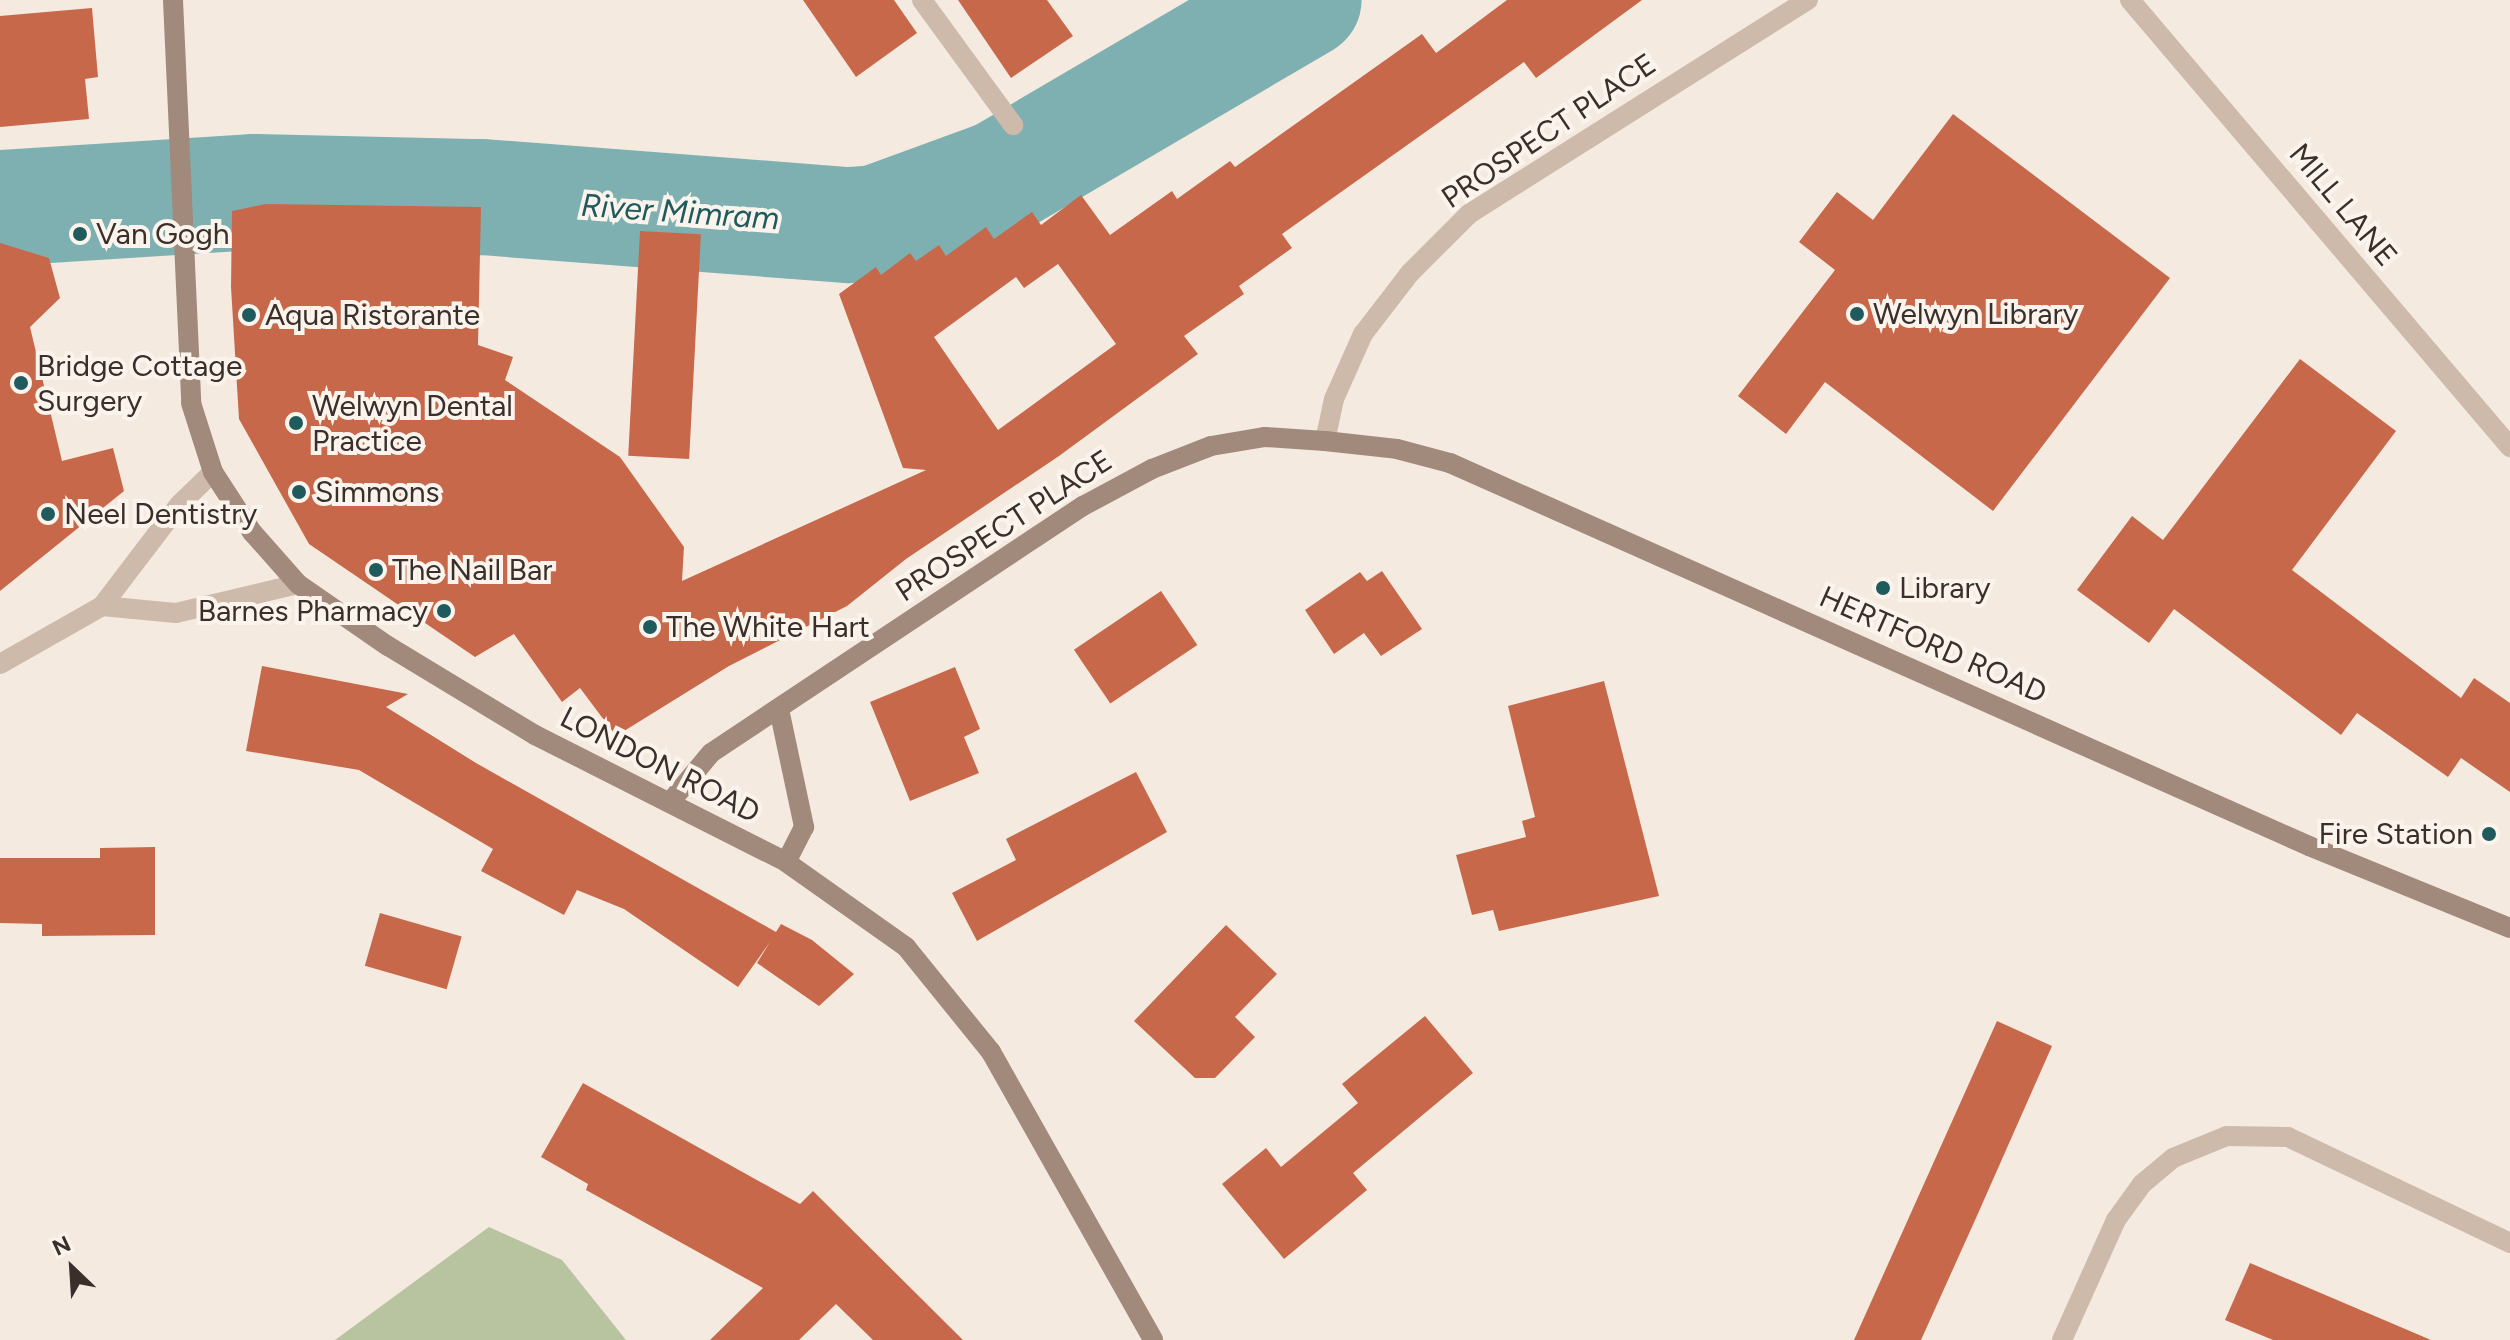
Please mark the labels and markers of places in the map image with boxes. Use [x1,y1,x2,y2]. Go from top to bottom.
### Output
place label: Van Gogh [96,216,230,252]
marker: Van Gogh [71,225,89,243]
place label: Welwyn Library [1873,296,2079,332]
place label: Aqua Ristorante [265,297,480,333]
marker: Welwyn Library [1848,305,1866,323]
marker: Aqua Ristorante [240,306,258,324]
place label: Bridge Cottage Surgery [37,348,242,418]
marker: Bridge Cottage Surgery [12,374,30,392]
place label: Welwyn Dental Practice [312,388,513,458]
marker: Welwyn Dental Practice [287,414,305,432]
place label: Simmons [315,474,440,510]
marker: Simmons [290,483,308,501]
place label: Neel Dentistry [64,496,257,532]
marker: Neel Dentistry [39,505,57,523]
place label: The Nail Bar [392,552,552,588]
marker: The Nail Bar [367,561,385,579]
place label: Library [1899,570,1990,606]
marker: Library [1874,579,1892,597]
place label: Barnes Pharmacy [198,593,428,629]
marker: Barnes Pharmacy [435,602,453,620]
place label: The White Hart [666,609,870,645]
marker: The White Hart [641,618,659,636]
place label: Fire Station [2318,816,2473,852]
marker: Fire Station [2480,825,2498,843]

